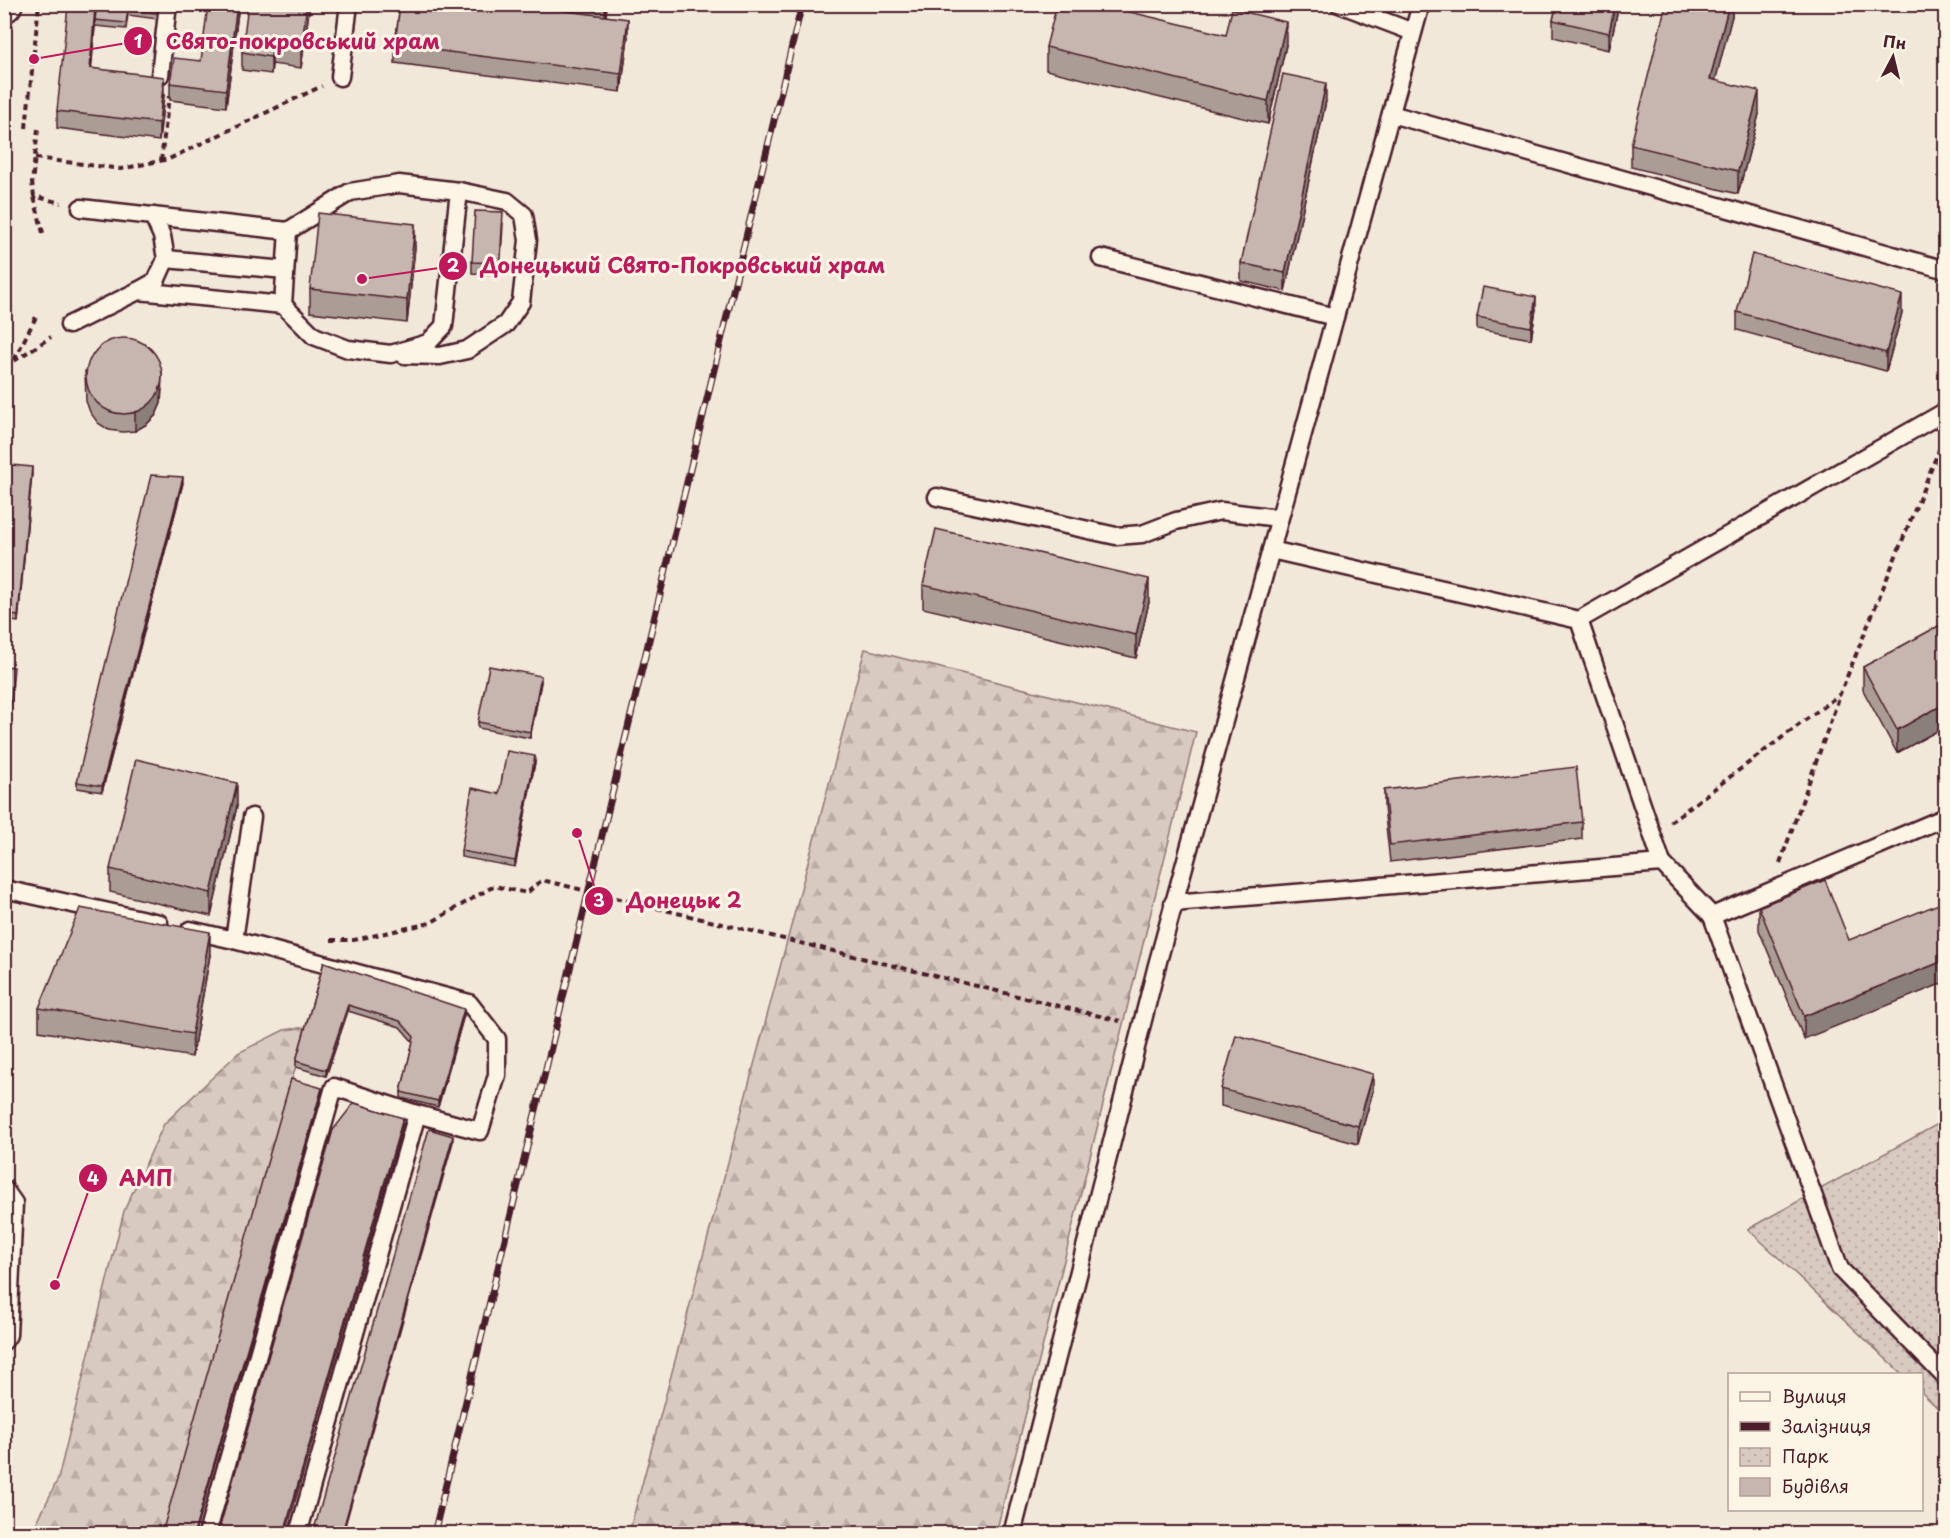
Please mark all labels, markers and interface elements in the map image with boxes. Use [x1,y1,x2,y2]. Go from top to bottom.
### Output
callout: Свято-покровський храм [123,22,452,61]
text: Свято-покровський храм [166,24,440,56]
text: 1 [134,27,143,54]
north arrow [1863,27,1923,87]
text: Пн [1882,28,1908,54]
callout: Донецький Свято-Покровський храм [438,247,898,286]
text: Донецький Свято-Покровський храм [479,248,886,280]
text: 2 [447,251,460,278]
callout: Донецьк 2 [584,882,753,921]
text: Донецьк 2 [626,883,742,915]
text: 3 [593,886,605,913]
callout: АМП [78,1159,185,1198]
text: АМП [119,1161,173,1193]
text: 4 [87,1164,99,1191]
legend [1728,1373,1923,1511]
text: Вулиця [1782,1382,1847,1409]
text: Залізниця [1781,1412,1871,1439]
text: Парк [1782,1442,1829,1469]
text: Будівля [1782,1472,1849,1499]

